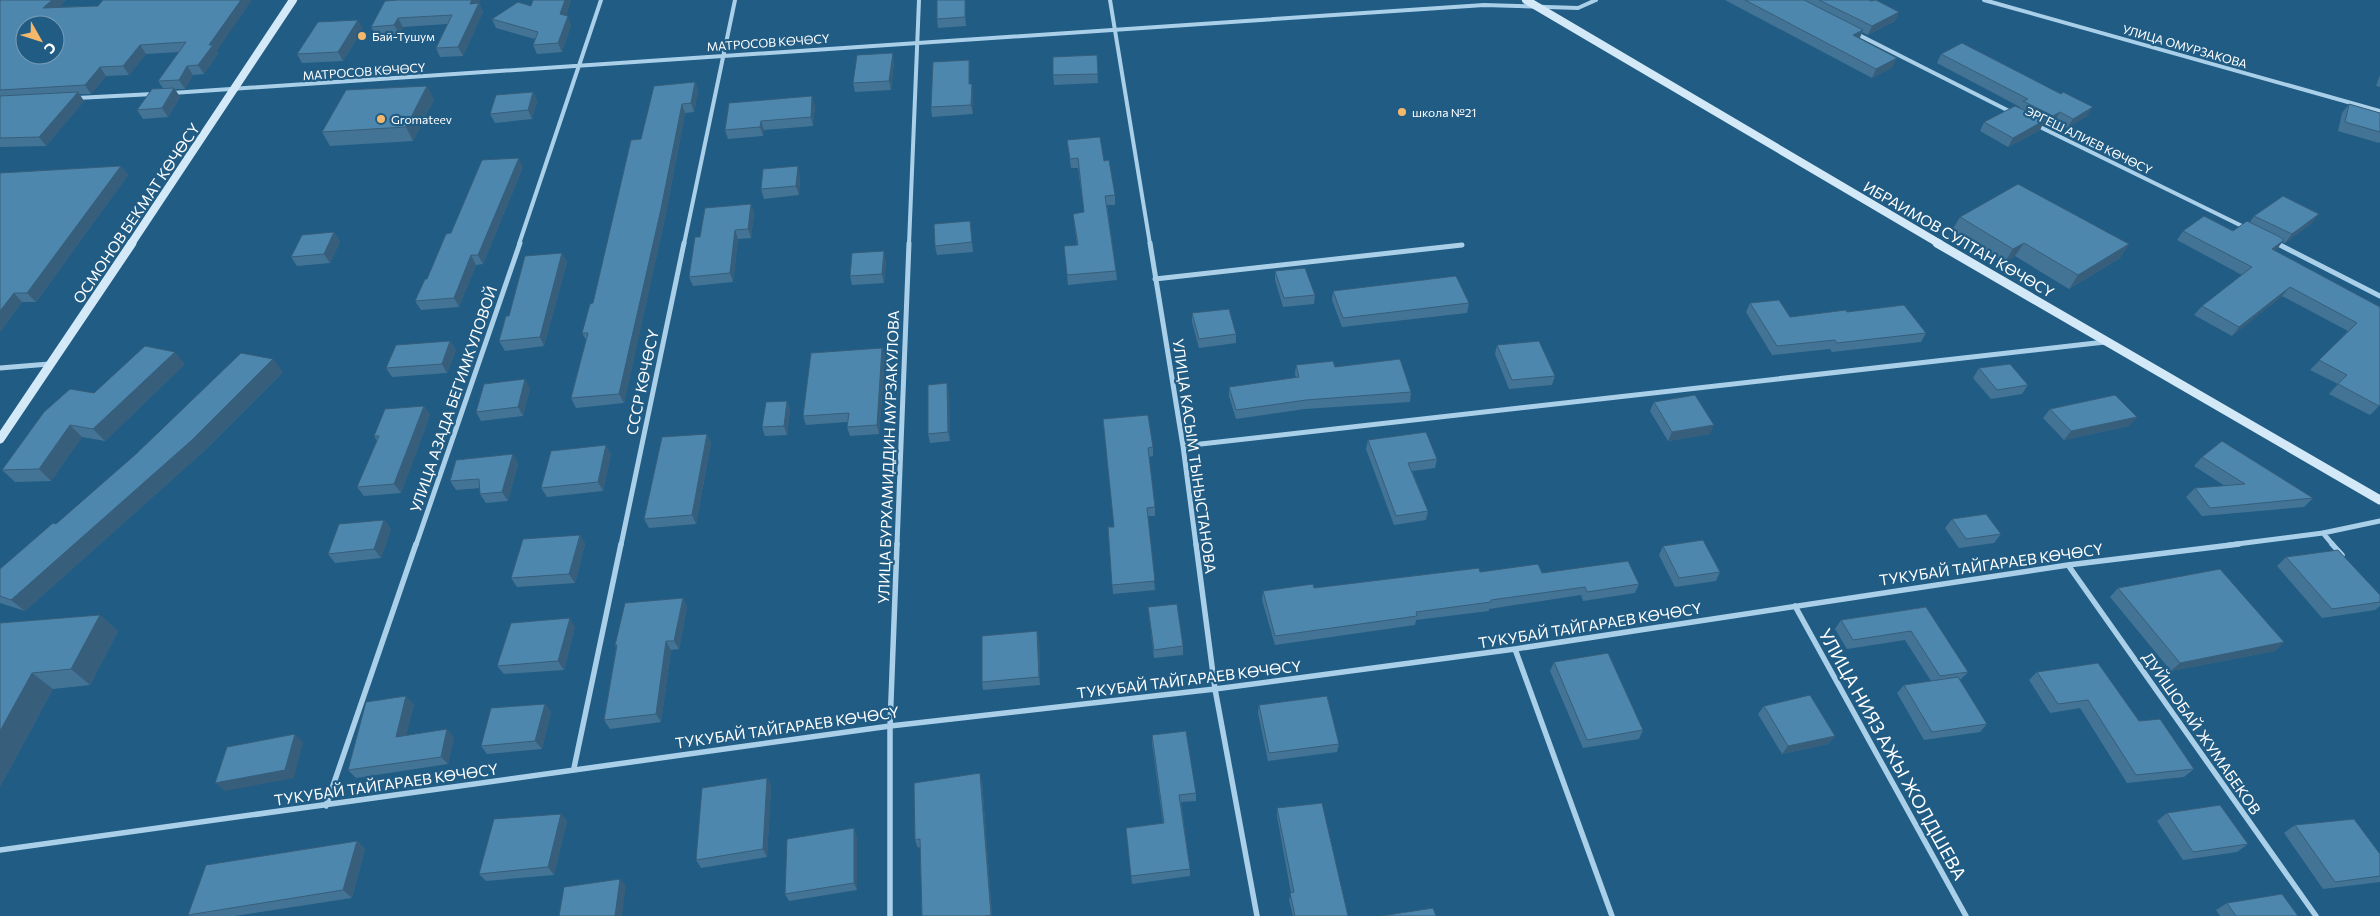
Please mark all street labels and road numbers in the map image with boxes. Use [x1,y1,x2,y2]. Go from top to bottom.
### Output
street label: УЛИЦА ОМУРЗАКОВА [2121,21,2249,71]
street label: МАТРОСОВ КӨЧӨСҮ [706,31,830,53]
street label: МАТРОСОВ КӨЧӨСҮ [302,60,426,82]
street label: ЭРГЕШ АЛИЕВ КӨЧӨСҮ [2023,103,2155,177]
street label: ОСМОНОВ БЕКМАТ КӨЧӨСҮ [69,119,203,306]
street label: ИБРАИМОВ СУЛТАН КӨЧӨСҮ [1860,177,2058,301]
street label: УЛИЦА АЗАДА БЕГИМКУЛОВОЙ [406,283,500,515]
street label: УЛИЦА БУРХАМИДДИН МУРЗАКУЛОВА [874,310,902,604]
street label: СССР КӨЧӨСҮ [622,327,662,436]
street label: УЛИЦА КАСЫМ ТЫНЫСТАНОВА [1170,337,1220,575]
street label: ТУКУБАЙ ТАЙГАРАЕВ КӨЧӨСҮ [1878,539,2104,589]
street label: ТУКУБАЙ ТАЙГАРАЕВ КӨЧӨСҮ [1477,598,1703,652]
street label: УЛИЦА НИЯЗ АЖЫ ЖОЛДШЕВА [1815,624,1971,884]
street label: ДУЙШОБАЙ ЖУМАБЕКОВ [2139,648,2265,818]
street label: ТУКУБАЙ ТАЙГАРАЕВ КӨЧӨСҮ [1076,656,1302,702]
street label: ТУКУБАЙ ТАЙГАРАЕВ КӨЧӨСҮ [674,702,900,752]
street label: ТУКУБАЙ ТАЙГАРАЕВ КӨЧӨСҮ [273,759,499,809]

